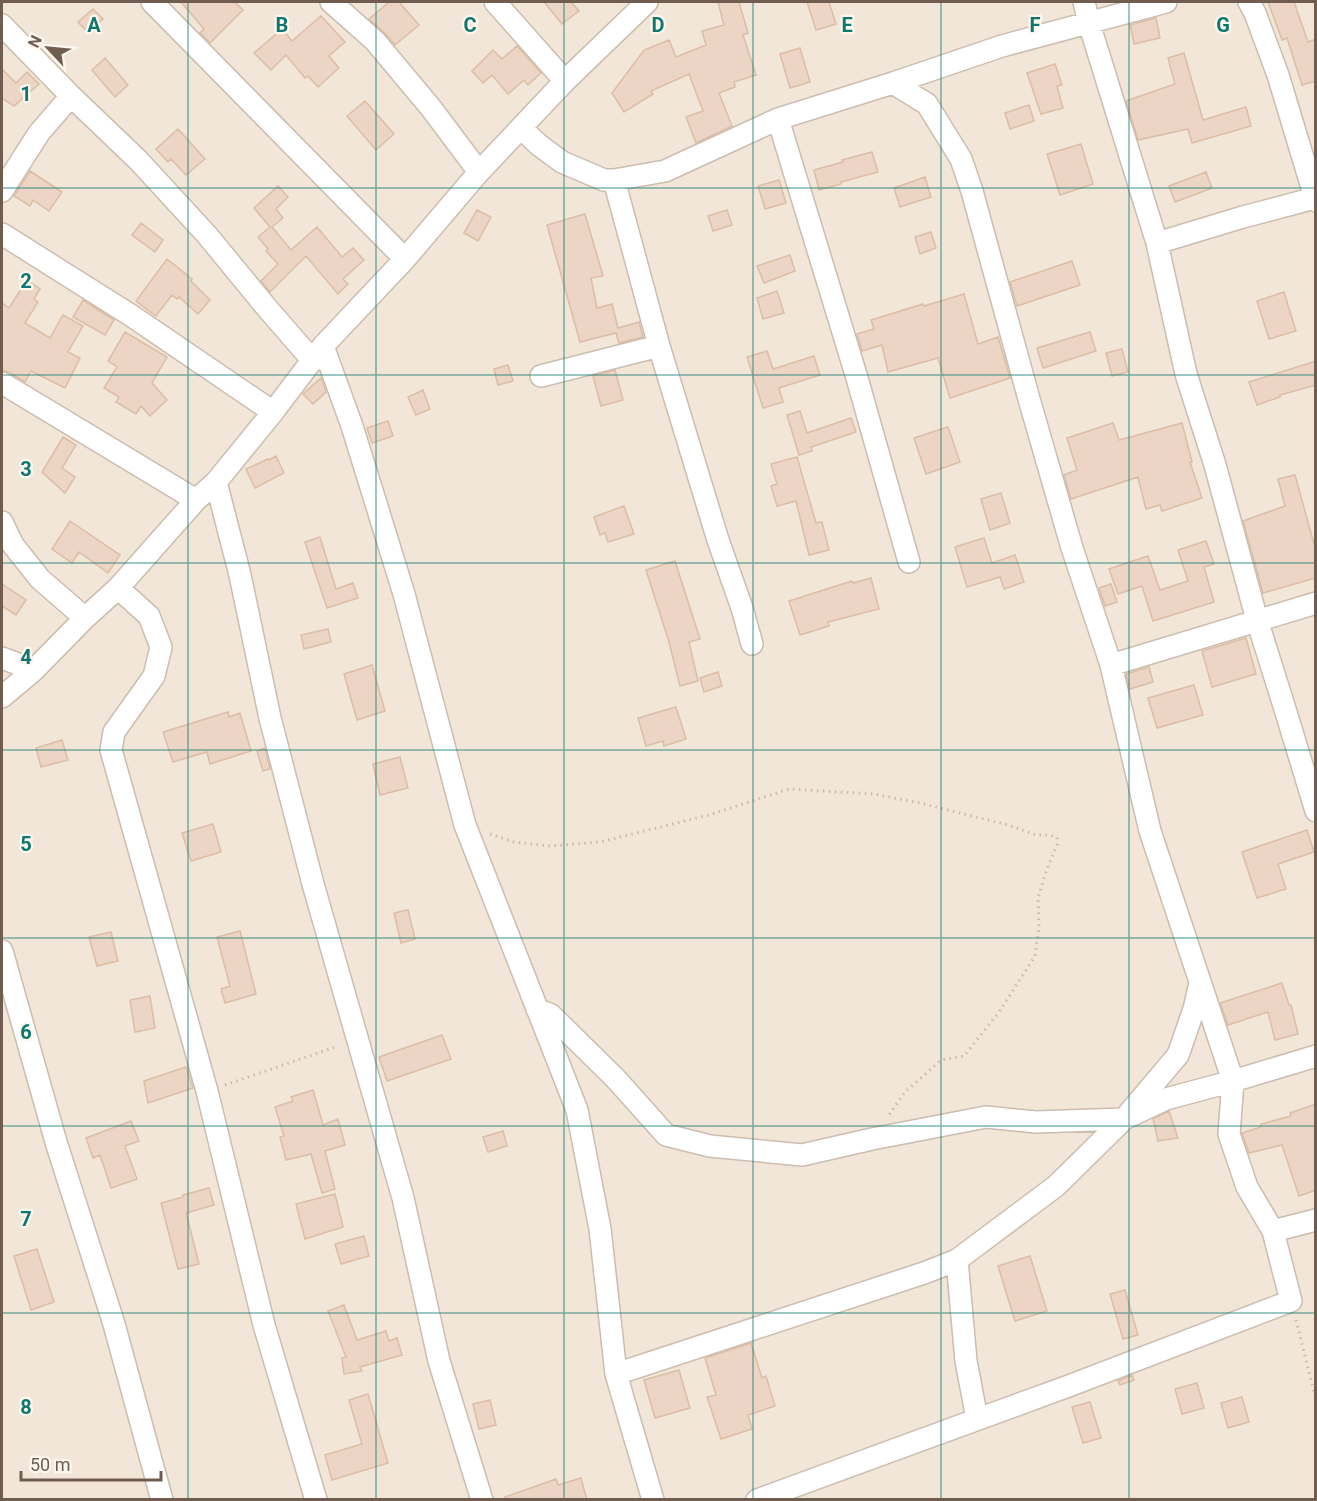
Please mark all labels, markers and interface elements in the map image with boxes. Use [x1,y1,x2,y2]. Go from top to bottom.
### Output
text: A [87,13,101,37]
text: B [276,13,288,37]
text: C [463,13,477,37]
text: D [652,13,665,37]
text: E [841,13,853,37]
text: F [1030,13,1041,37]
text: G [1216,13,1230,37]
north arrow [18,18,78,78]
text: N [24,32,46,51]
text: 1 [20,82,32,106]
text: 2 [20,269,32,293]
text: 3 [20,457,32,481]
text: 4 [20,645,32,669]
text: 5 [20,832,32,856]
text: 6 [20,1020,32,1044]
text: 7 [20,1207,32,1231]
text: 8 [20,1395,32,1419]
scale bar [21,1444,160,1482]
text: 50 m [30,1454,70,1475]

